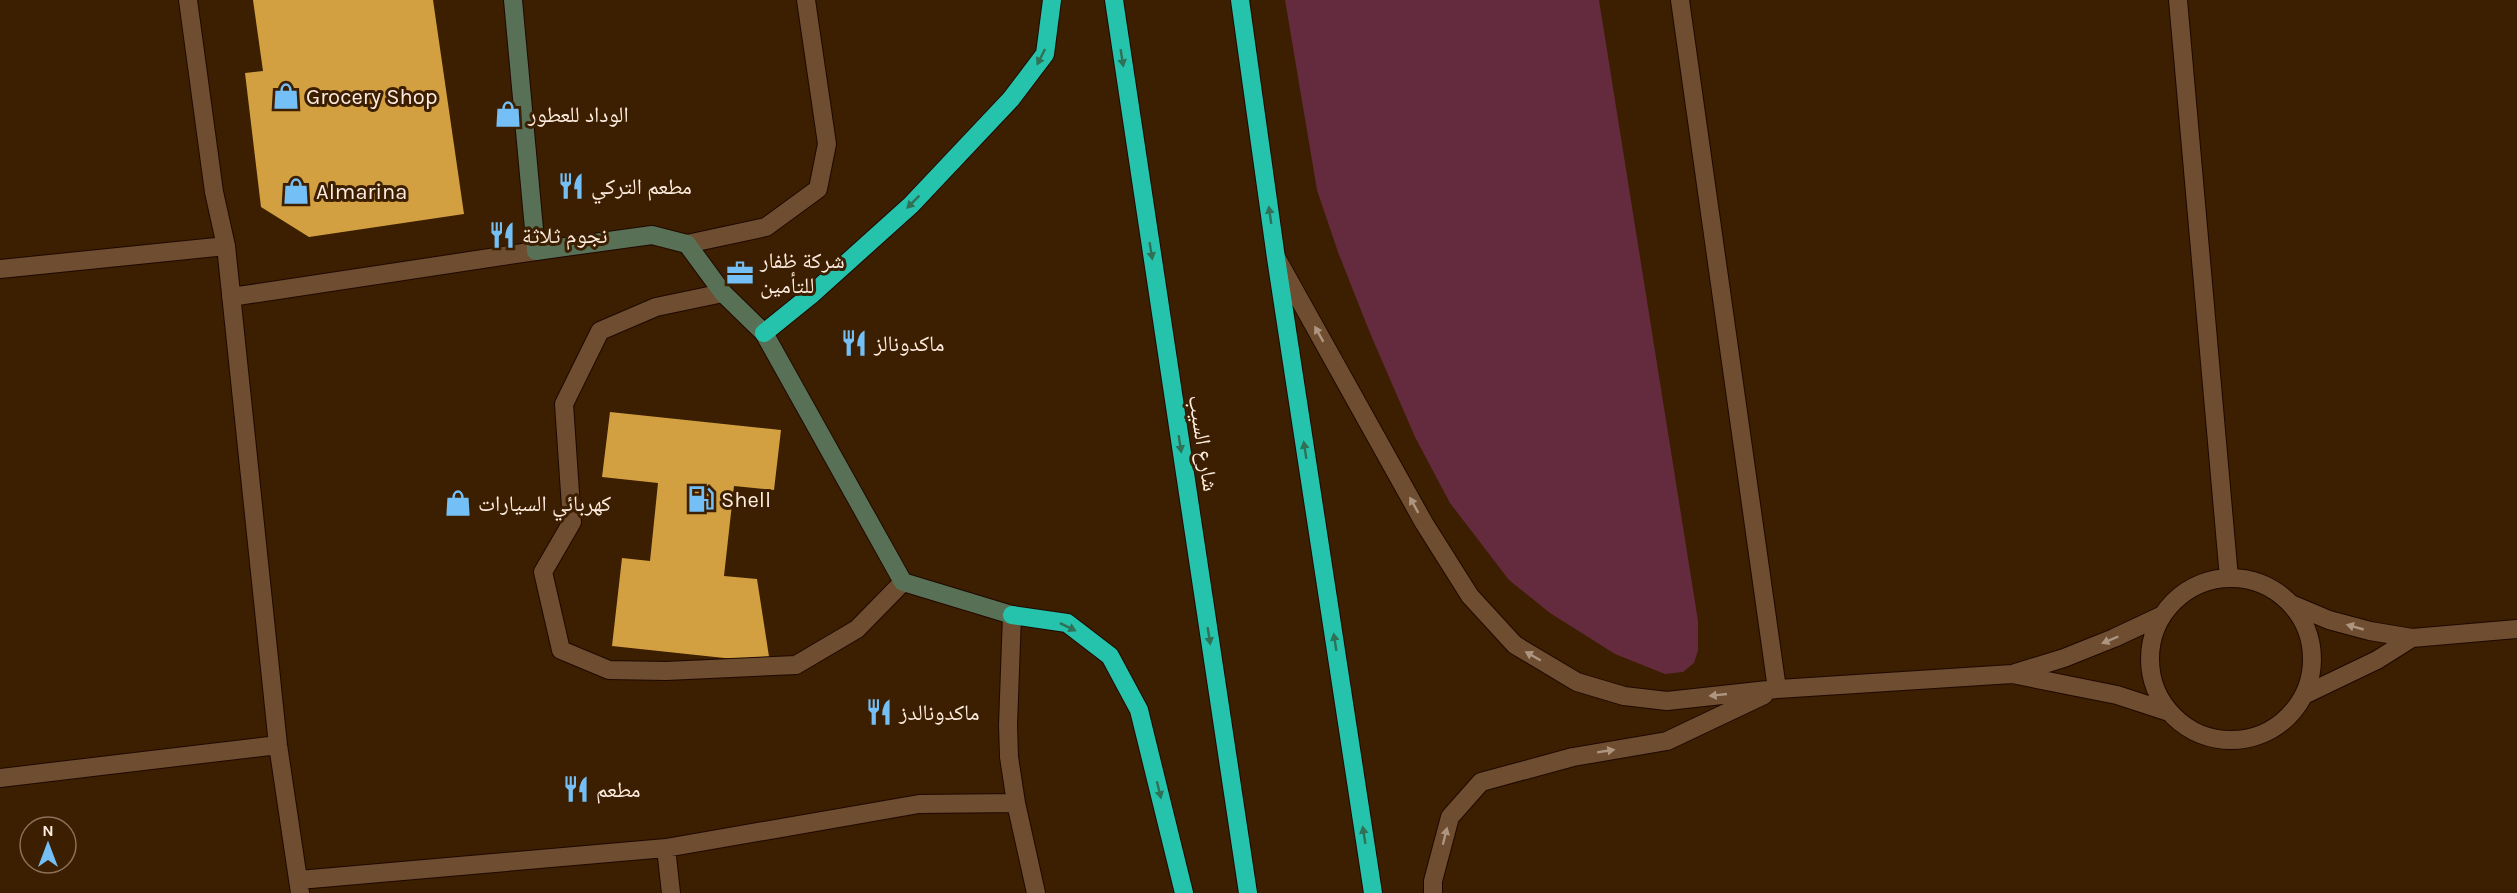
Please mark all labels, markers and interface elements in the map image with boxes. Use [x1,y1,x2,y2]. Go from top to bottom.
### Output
one-way arrow [1118,48,1127,67]
one-way arrow [1036,49,1046,66]
shop icon: Grocery Shop [271,81,301,111]
place label: Grocery Shop [306,84,438,110]
shop icon: الوداد للعطور [493,99,523,129]
place label: الوداد للعطور [527,102,629,128]
restaurant icon: مطعم التركي [556,171,586,201]
place label: مطعم التركي [591,174,692,204]
shop icon: Almarina [281,176,311,206]
place label: Almarina [316,179,407,205]
one-way arrow [906,195,920,209]
one-way arrow [1266,206,1275,225]
restaurant icon: نجوم ثلاثة [487,220,517,250]
place label: نجوم ثلاثة [522,223,607,250]
one-way arrow [1147,241,1156,260]
place label: شركة ظفار للتأمين [759,248,845,299]
office icon: شركة ظفار للتأمين [725,258,755,288]
one-way arrow [1314,325,1324,342]
restaurant icon: ماكدونالز [839,328,869,358]
place label: ماكدونالز [873,331,945,357]
street label: شارع السيب [1183,393,1223,493]
one-way arrow [1176,434,1185,453]
one-way arrow [1301,440,1310,459]
fuel station icon: Shell [686,484,716,514]
place label: Shell [721,487,771,513]
shop icon: كهربائي السيارات [443,488,473,518]
place label: كهربائي السيارات [478,491,611,521]
one-way arrow [1409,496,1419,513]
one-way arrow [1059,621,1077,631]
one-way arrow [2346,622,2364,631]
one-way arrow [1205,627,1214,646]
one-way arrow [1330,633,1339,652]
one-way arrow [2100,635,2118,645]
one-way arrow [1525,650,1541,661]
one-way arrow [1709,690,1728,700]
restaurant icon: ماكدونالدز [864,697,894,727]
place label: ماكدونالدز [898,700,980,726]
one-way arrow [1596,747,1615,756]
restaurant icon: مطعم [561,774,591,804]
place label: مطعم [596,777,641,804]
one-way arrow [1154,781,1164,799]
north arrow [18,815,78,875]
text: N [42,821,54,840]
one-way arrow [1359,826,1368,845]
one-way arrow [1440,827,1450,845]

